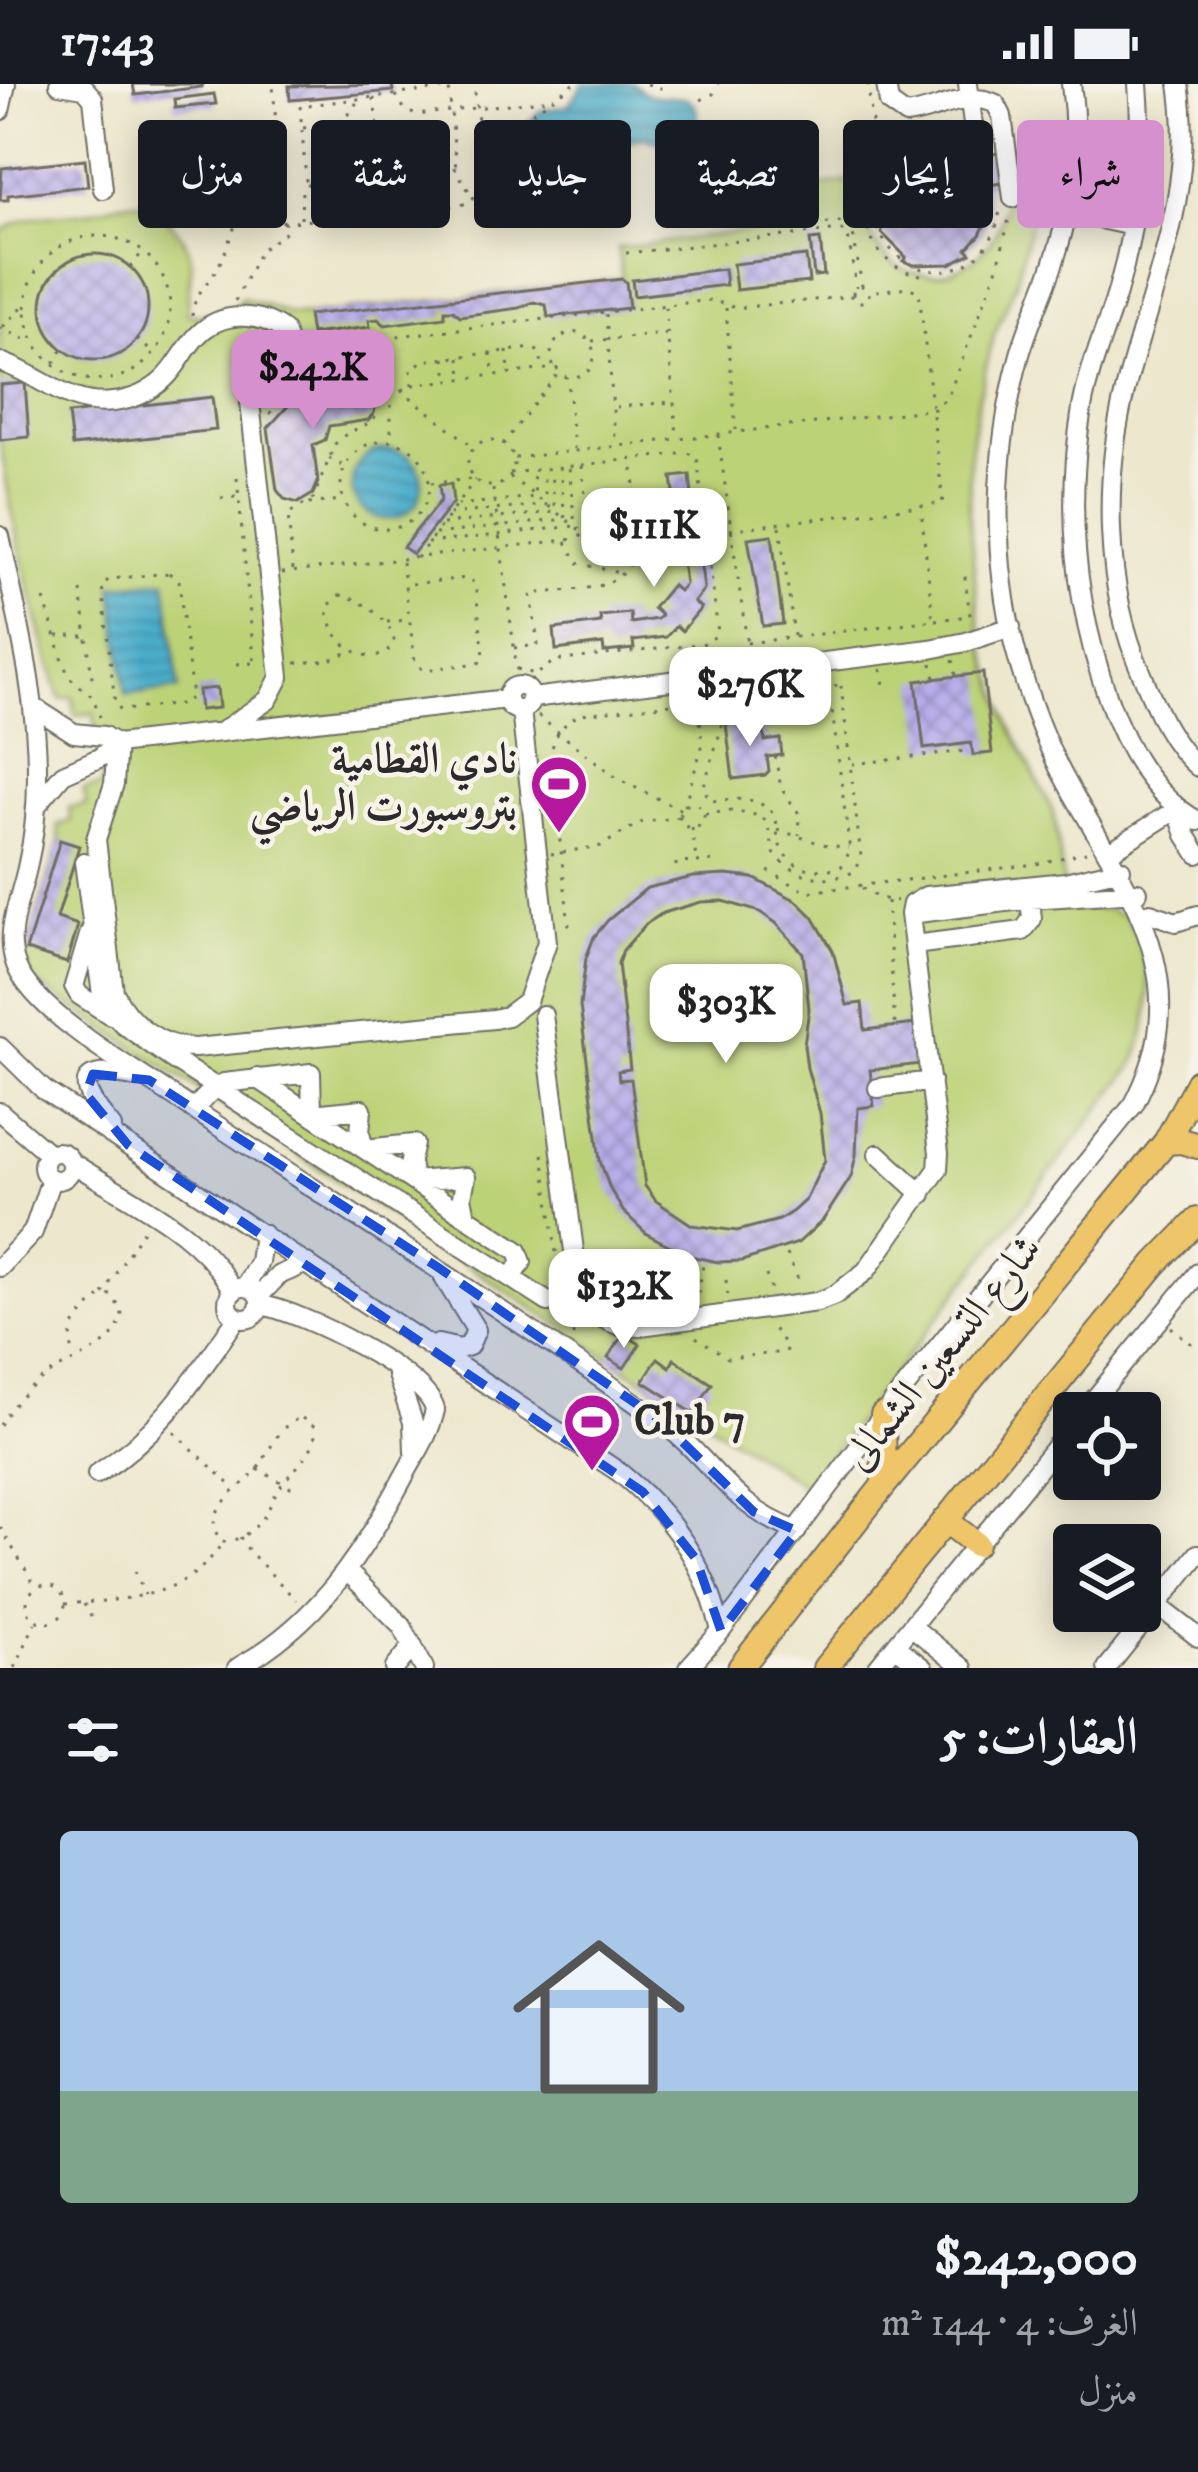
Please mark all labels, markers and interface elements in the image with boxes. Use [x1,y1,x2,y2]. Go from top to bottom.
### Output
text: 17:43 [60,14,155,70]
chip: منزل [138,120,287,228]
chip: شقة [311,120,450,228]
chip: جديد [474,120,631,228]
chip: تصفية [655,120,819,228]
chip: إيجار [843,120,993,228]
chip: شراء [1017,120,1164,228]
pin: $242K [229,330,397,432]
text: $242K [258,344,368,393]
pin: $111K [570,488,738,590]
text: $111K [608,502,700,551]
pin: $276K [666,647,834,749]
text: $276K [696,661,804,710]
place label: نادي القطامية بتروسبورت الرياضي [250,734,517,846]
sports icon: نادي القطامية بتروسبورت الرياضي [528,753,590,835]
pin: $303K [642,964,810,1066]
text: $303K [677,978,775,1027]
street label: شارع التسعين الشمالى [832,1225,1059,1486]
pin: $132K [540,1249,708,1351]
text: $132K [576,1263,672,1312]
sports icon: Club 7 [561,1391,623,1473]
map controls [1053,1392,1161,1632]
button: locate [1053,1392,1161,1500]
place label: Club 7 [634,1396,745,1448]
button: layers [1053,1524,1161,1632]
text: العقارات: 5 [940,1706,1138,1770]
icon: filters [60,1707,126,1773]
icon: home [491,1909,707,2125]
text: $242,000 [934,2227,1138,2291]
text: الغرف: 4 · 144 m² [881,2299,1138,2348]
text: منزل [1078,2368,1138,2417]

